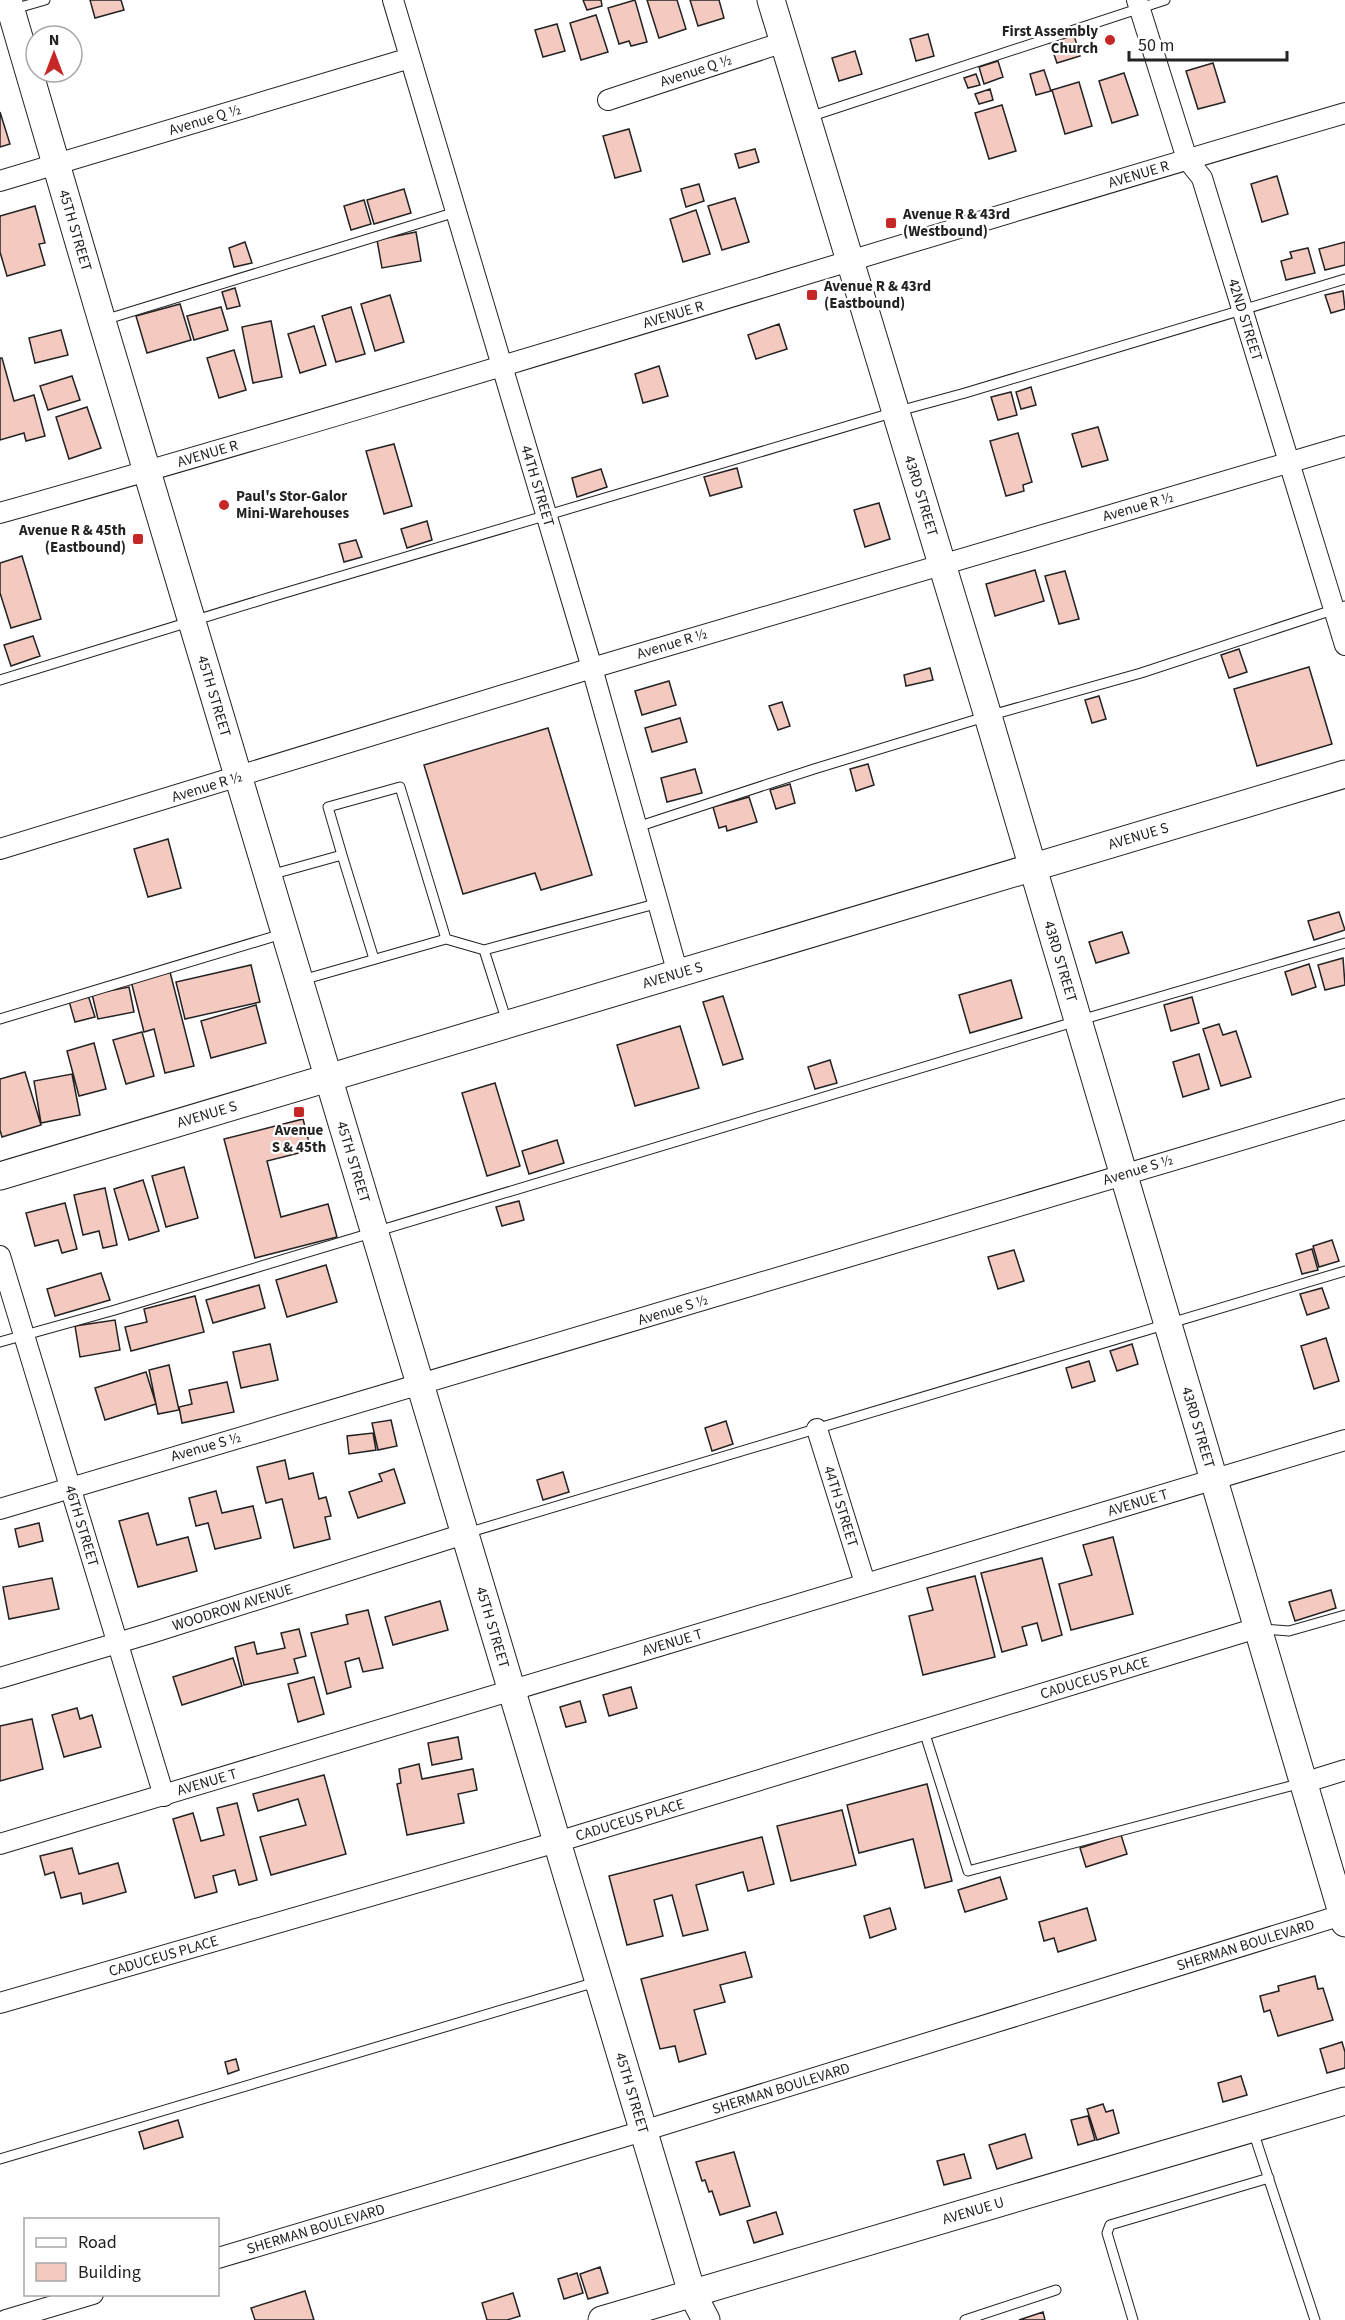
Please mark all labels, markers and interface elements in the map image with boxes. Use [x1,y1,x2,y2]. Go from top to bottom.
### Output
place label: First Assembly Church [1002,21,1098,59]
north arrow [24,24,84,84]
scale bar [1129,24,1286,62]
text: N [49,29,59,51]
marker: First Assembly Church [1103,33,1117,47]
text: 50 m [1138,33,1174,58]
street label: Avenue Q ½ [657,50,735,92]
street label: Avenue Q ½ [166,99,244,141]
street label: AVENUE R [1106,155,1172,193]
street label: 45TH STREET [54,187,97,274]
place label: Avenue R & 43rd (Westbound) [902,204,1010,242]
marker: Avenue R & 43rd (Westbound) [884,216,898,230]
place label: Avenue R & 43rd (Eastbound) [823,276,931,314]
street label: 42ND STREET [1223,276,1268,363]
marker: Avenue R & 43rd (Eastbound) [805,288,819,302]
street label: AVENUE R [640,295,707,333]
street label: AVENUE R [175,434,241,472]
street label: 44TH STREET [516,443,560,529]
street label: 43RD STREET [899,453,943,539]
place label: Paul's Stor-Galor Mini-Warehouses [236,486,349,524]
street label: Avenue R ½ [1100,487,1176,527]
marker: Paul's Stor-Galor Mini-Warehouses [217,498,231,512]
place label: Avenue R & 45th (Eastbound) [18,520,126,558]
marker: Avenue R & 45th (Eastbound) [131,532,145,546]
street label: Avenue R ½ [634,623,710,665]
street label: 45TH STREET [192,653,236,739]
street label: Avenue R ½ [169,766,245,808]
street label: AVENUE S [1106,817,1171,855]
street label: 43RD STREET [1039,918,1083,1005]
street label: AVENUE S [640,956,705,994]
street label: AVENUE S [174,1095,240,1133]
marker: Avenue S & 45th [292,1105,306,1119]
street label: 45TH STREET [331,1118,376,1205]
place label: Avenue S & 45th [272,1120,326,1158]
street label: Avenue S ½ [1100,1149,1176,1191]
street label: Avenue S ½ [635,1289,711,1331]
street label: 43RD STREET [1176,1384,1220,1471]
street label: Avenue S ½ [168,1427,244,1467]
street label: 44TH STREET [819,1463,864,1550]
street label: 46TH STREET [60,1483,104,1569]
street label: AVENUE T [1105,1483,1170,1521]
street label: WOODROW AVENUE [170,1578,295,1636]
street label: 45TH STREET [471,1584,515,1671]
street label: AVENUE T [640,1623,705,1661]
street label: CADUCEUS PLACE [1038,1651,1152,1704]
street label: AVENUE T [174,1763,240,1801]
street label: CADUCEUS PLACE [573,1793,687,1846]
street label: SHERMAN BOULEVARD [1174,1914,1317,1976]
street label: CADUCEUS PLACE [106,1930,221,1982]
street label: 45TH STREET [610,2050,654,2136]
street label: SHERMAN BOULEVARD [709,2057,853,2120]
street label: AVENUE U [940,2192,1007,2230]
street label: SHERMAN BOULEVARD [244,2198,387,2259]
legend [24,2218,219,2296]
text: Road [78,2230,117,2255]
text: Building [78,2260,141,2285]

